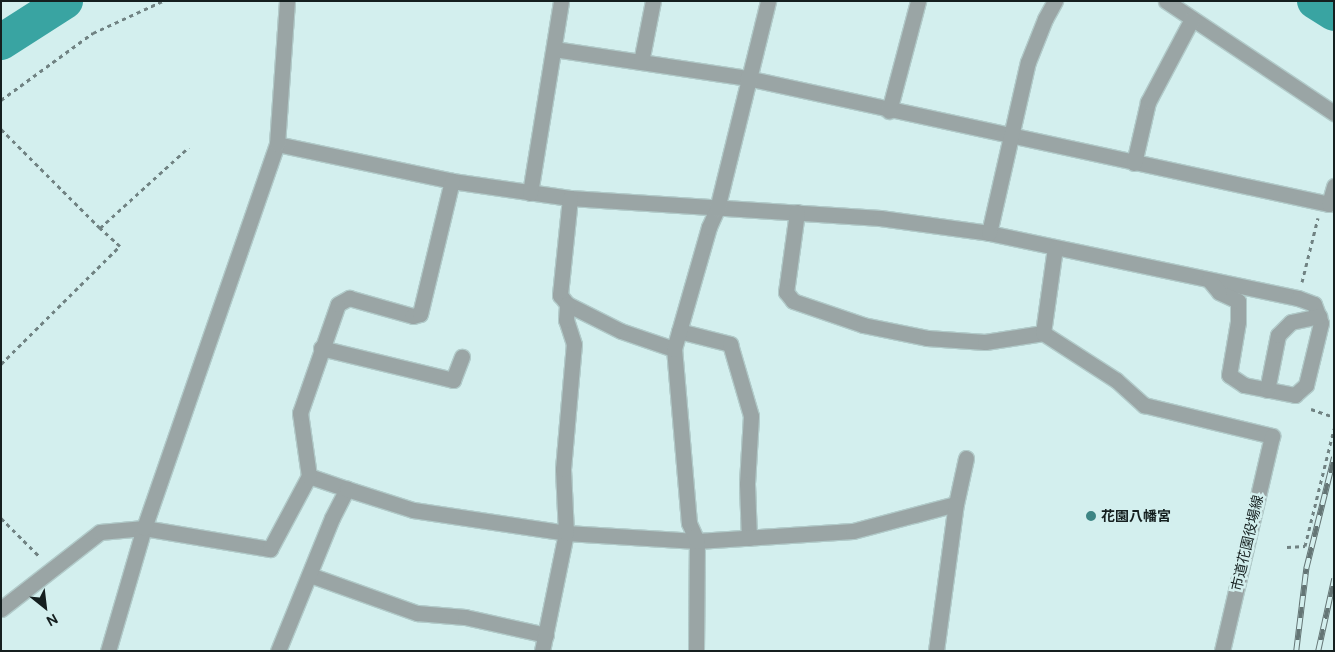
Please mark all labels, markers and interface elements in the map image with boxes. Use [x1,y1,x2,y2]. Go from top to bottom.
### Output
street label: 市道花園役場線 [1228,493,1266,593]
place label: 花園八幡宮 [1101,508,1171,524]
marker: 花園八幡宮 [1085,510,1097,522]
north arrow [20,582,70,632]
text: N [43,610,61,630]

